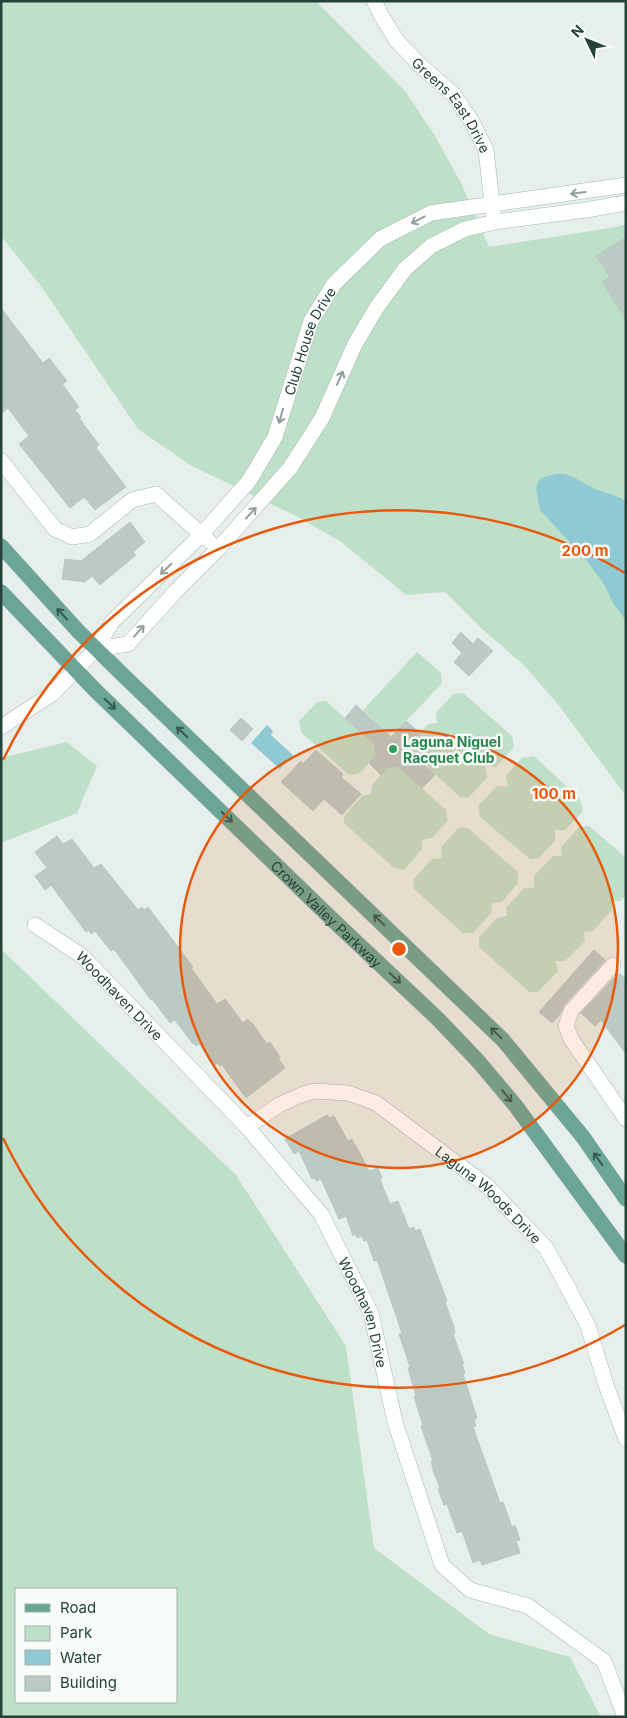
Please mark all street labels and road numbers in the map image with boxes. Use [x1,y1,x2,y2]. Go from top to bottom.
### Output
street label: Greens East Drive [409,54,494,155]
street label: Club House Drive [280,284,339,397]
street label: Crown Valley Parkway [268,857,386,971]
street label: Woodhaven Drive [73,947,167,1043]
street label: Laguna Woods Drive [433,1142,545,1247]
street label: Woodhaven Drive [336,1254,391,1369]

